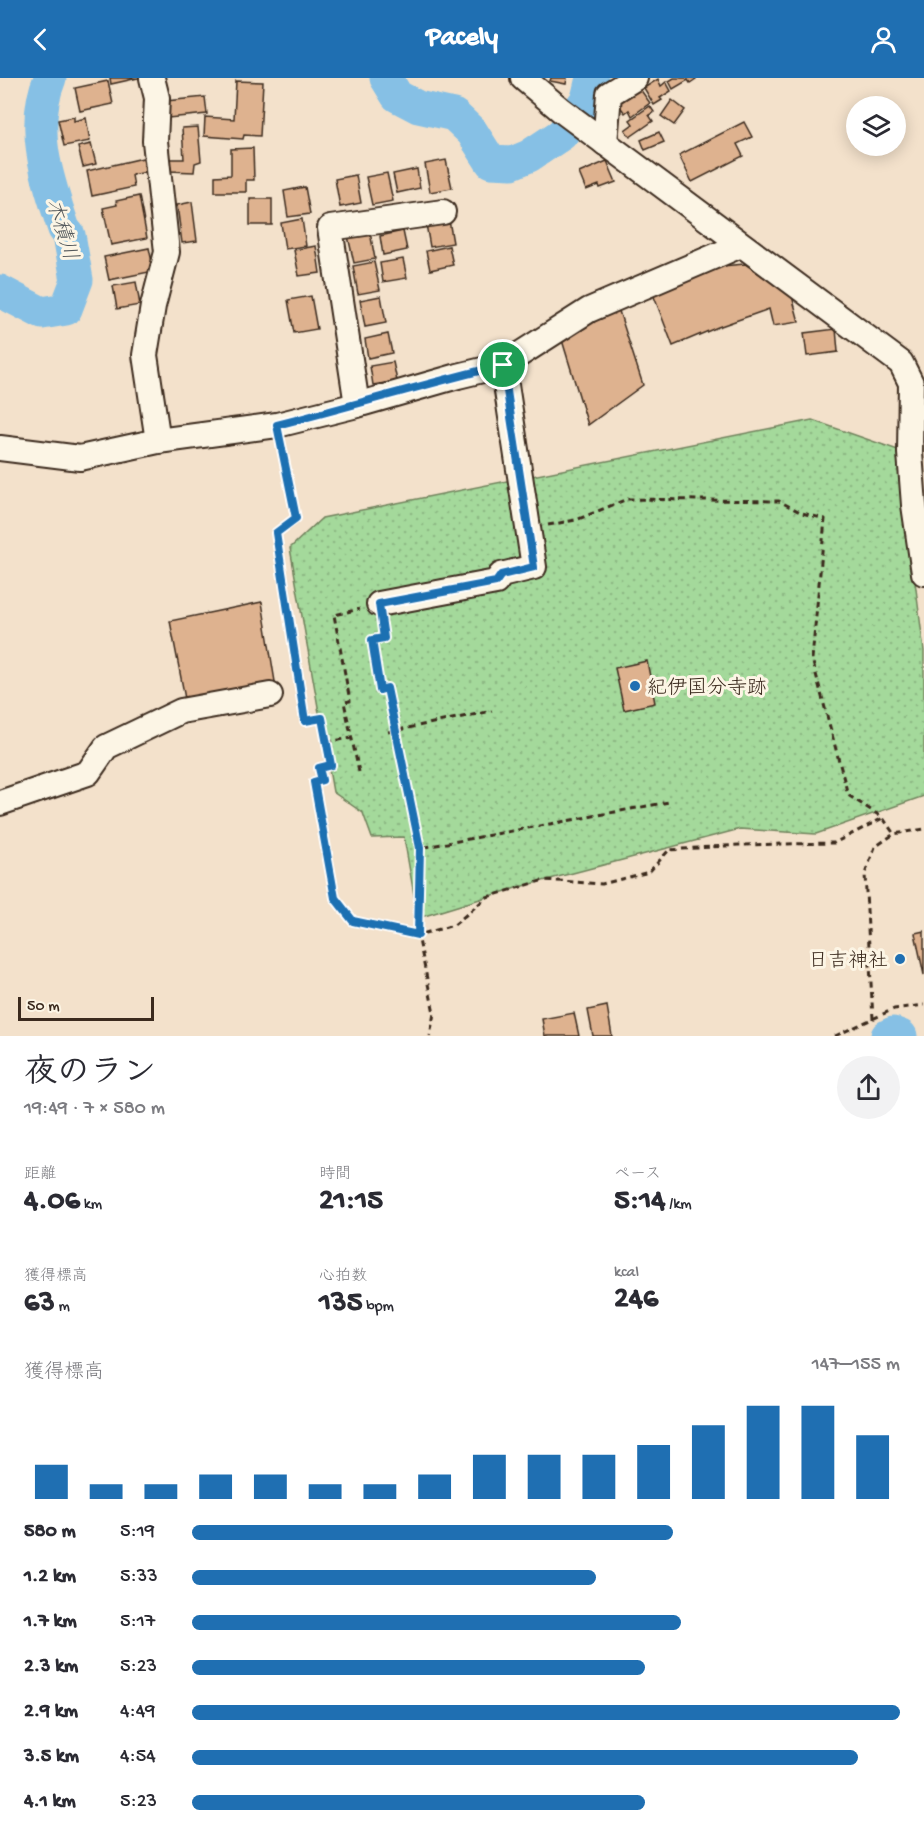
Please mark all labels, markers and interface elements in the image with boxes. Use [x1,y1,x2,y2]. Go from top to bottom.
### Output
icon: back [24,23,57,56]
text: Pacely [426,23,498,55]
icon: person [867,23,900,56]
map controls [846,96,906,156]
button: layers [846,96,906,156]
water label: 木積川 [38,196,83,264]
pin [477,339,528,390]
icon: arrive [486,348,519,381]
place label: 紀伊国分寺跡 [647,676,767,701]
marker: 紀伊国分寺跡 [628,679,642,693]
place label: 日吉神社 [808,949,888,974]
marker: 日吉神社 [893,952,907,966]
scale bar [18,994,154,1022]
text: 50 m [27,998,60,1017]
text: 夜のラン [24,1056,156,1094]
button: share [837,1056,900,1119]
text: 19:49 · 7 × 580 m [24,1098,165,1121]
text: 距離 [24,1166,56,1185]
text: 時間 [319,1166,351,1185]
text: ペース [614,1166,661,1185]
text: 4.06 [24,1185,80,1220]
text: 21:15 [319,1185,383,1220]
text: 5:14 [614,1185,666,1220]
text: km [80,1196,102,1215]
text: /km [666,1196,692,1215]
text: kcal [614,1264,639,1283]
text: 獲得標高 [24,1268,88,1287]
text: 心拍数 [319,1268,367,1287]
text: 246 [614,1283,658,1318]
text: 63 [24,1287,55,1322]
text: 135 [319,1287,362,1322]
text: m [55,1298,70,1317]
text: bpm [362,1298,394,1317]
text: 147–155 m [812,1354,900,1377]
text: 獲得標高 [24,1362,104,1385]
text: 580 m [24,1521,76,1544]
text: 5:19 [120,1521,155,1544]
text: 1.2 km [24,1566,76,1589]
text: 5:33 [120,1566,158,1589]
text: 1.7 km [24,1611,77,1634]
text: 5:17 [120,1611,155,1634]
text: 2.3 km [24,1656,78,1679]
text: 5:23 [120,1656,157,1679]
text: 2.9 km [24,1701,78,1724]
text: 4:49 [120,1701,155,1724]
text: 3.5 km [24,1746,79,1769]
text: 4:54 [120,1746,156,1769]
text: 4.1 km [24,1791,76,1814]
text: 5:23 [120,1791,157,1814]

